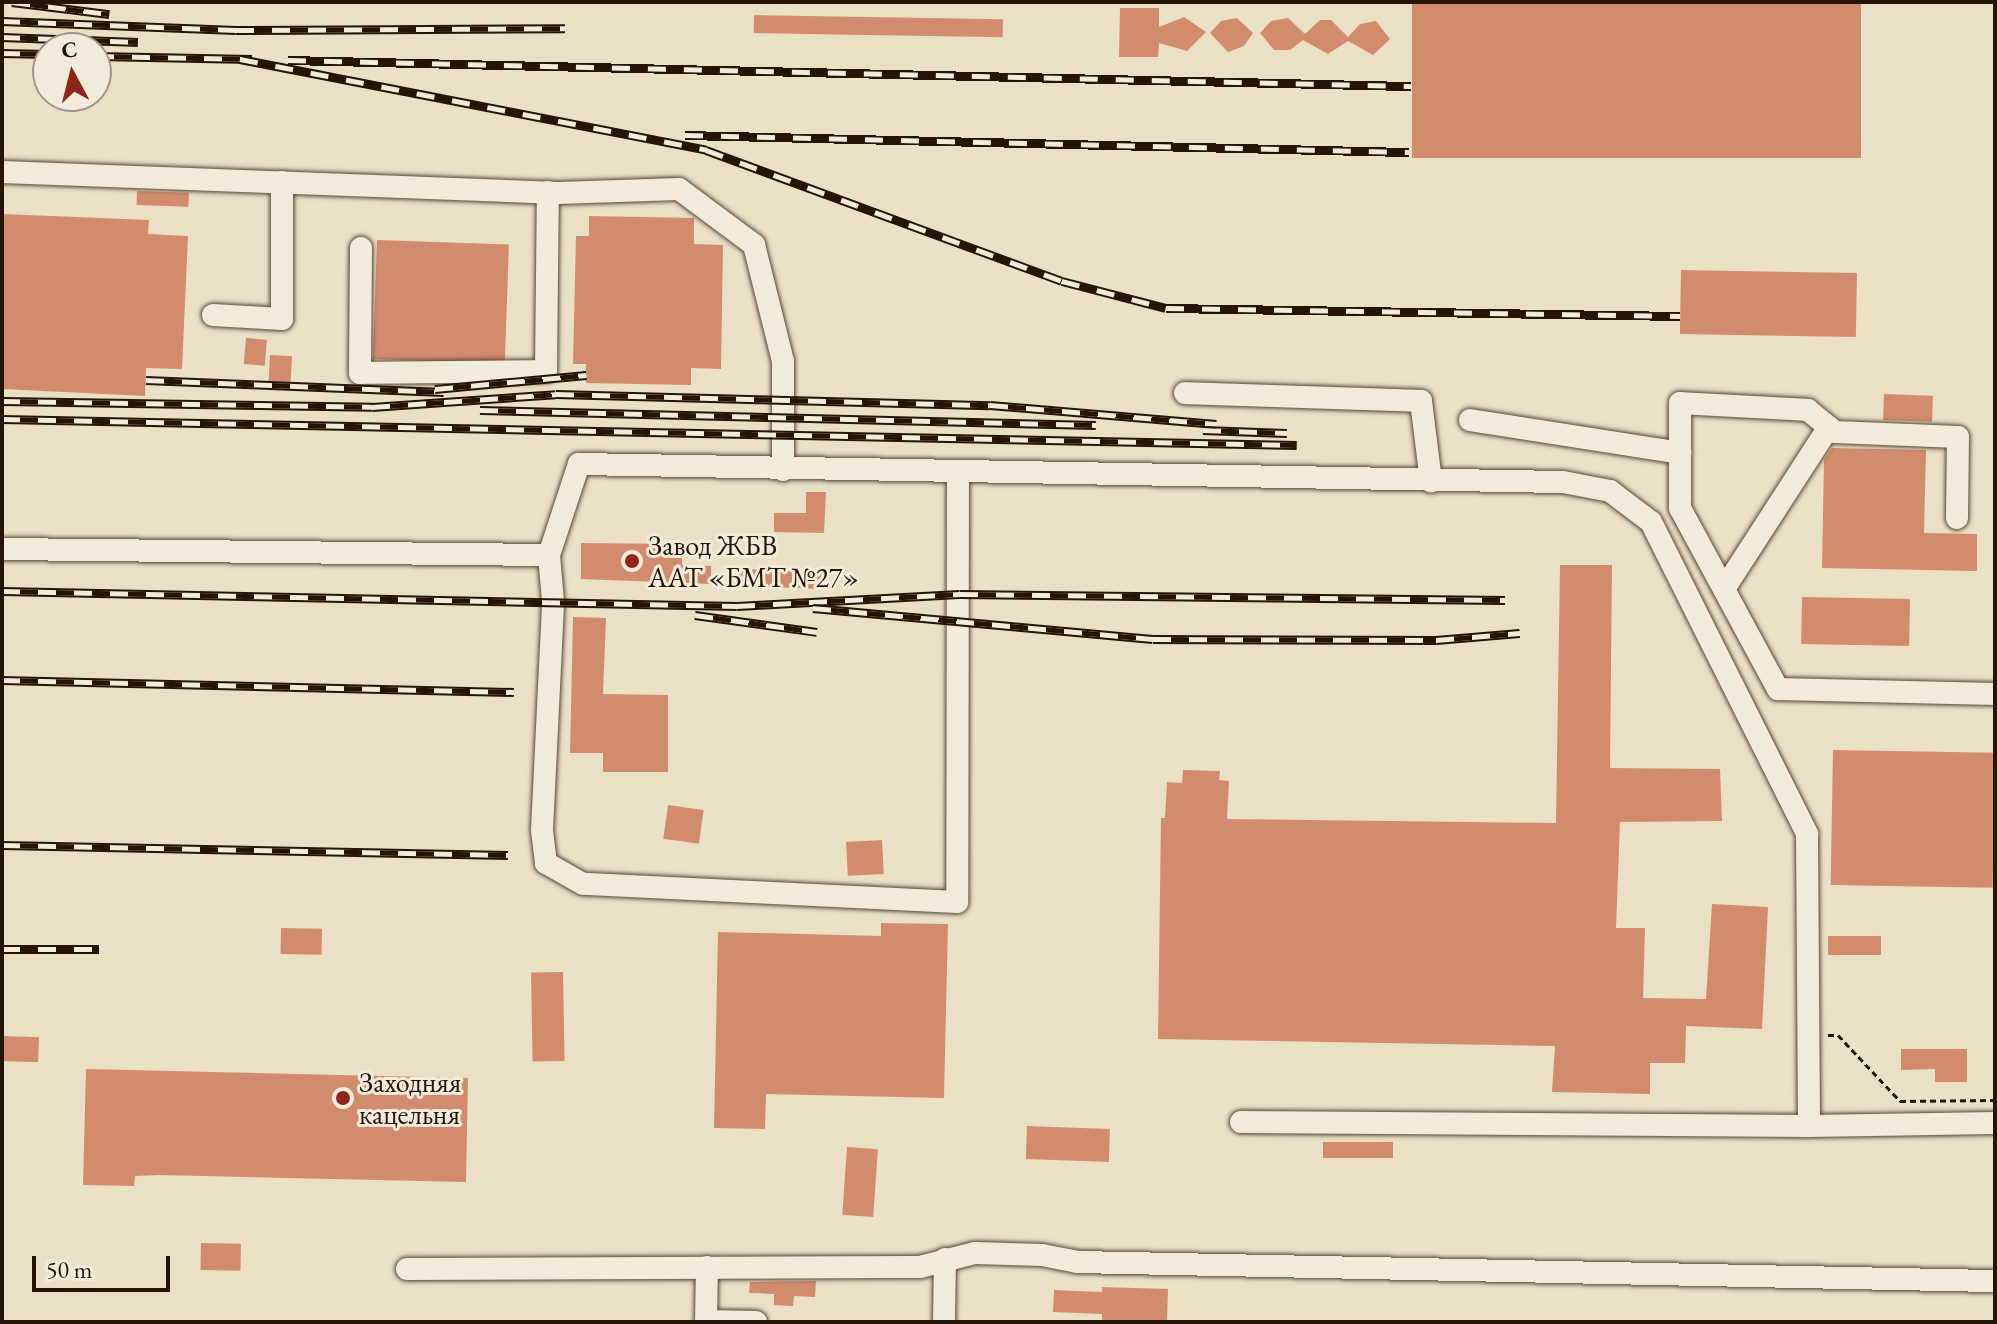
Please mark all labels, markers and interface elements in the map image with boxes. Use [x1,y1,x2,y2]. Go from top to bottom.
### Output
north arrow [32,32,112,112]
text: С [60,34,79,65]
place label: Завод ЖБВ ААТ «БМТ №27» [648,528,859,594]
marker: Завод ЖБВ ААТ «БМТ №27» [623,552,641,570]
place label: Заходняя кацельня [359,1065,461,1131]
marker: Заходняя кацельня [334,1089,352,1107]
scale bar [36,1240,174,1290]
text: 50 m [46,1254,93,1285]

